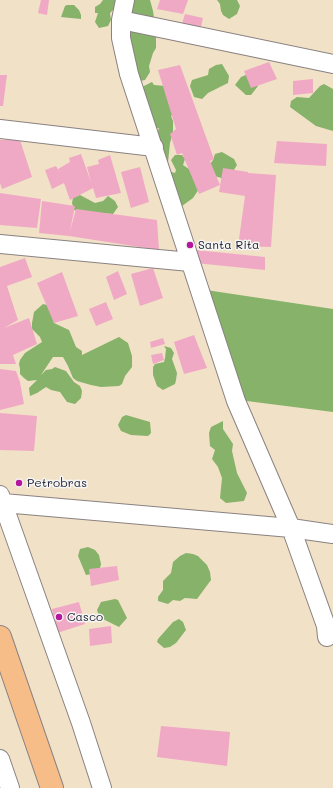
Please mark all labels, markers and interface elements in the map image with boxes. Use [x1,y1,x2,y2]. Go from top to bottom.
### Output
place label: Santa Rita [198,238,260,252]
marker: Santa Rita [185,240,195,250]
place label: Petrobras [27,476,87,490]
marker: Petrobras [14,478,24,488]
place label: Casco [67,610,103,624]
marker: Casco [54,612,64,622]

